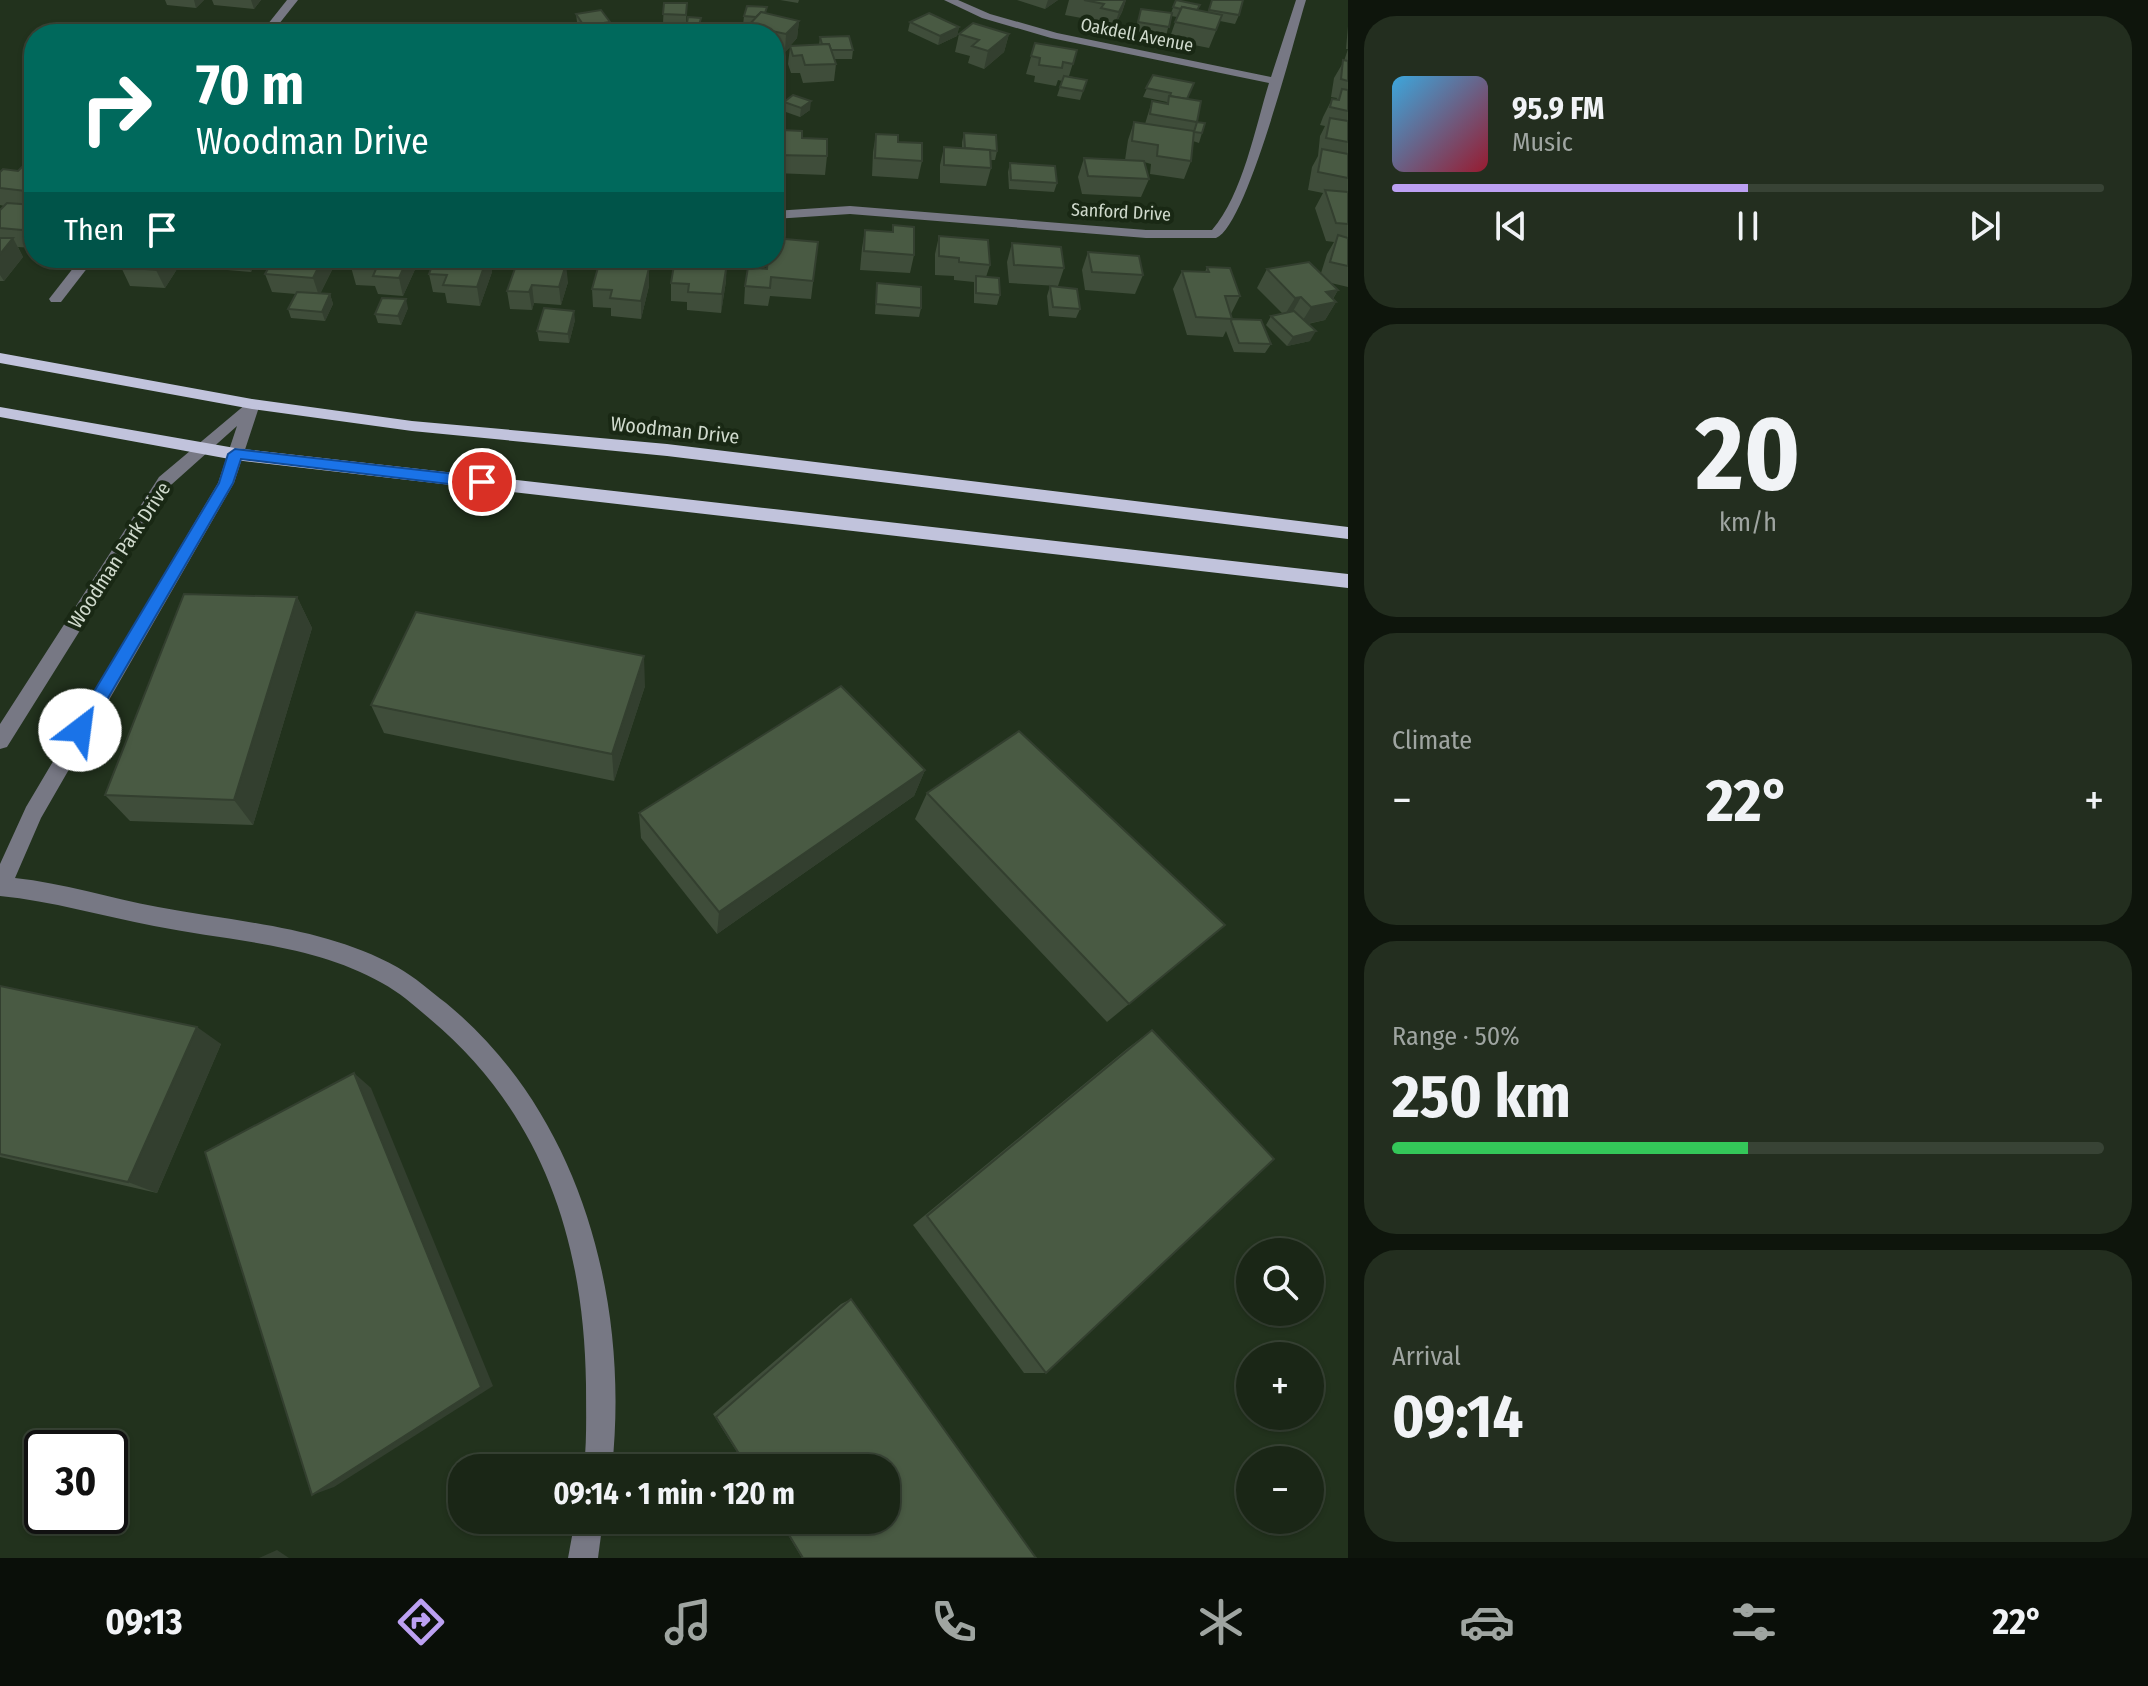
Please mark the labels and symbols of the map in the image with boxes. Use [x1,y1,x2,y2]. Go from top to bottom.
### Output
street label: Oakdell Avenue [1079,13,1195,57]
street label: Sanford Drive [1071,198,1172,226]
street label: Woodman Drive [609,411,741,449]
pin [448,448,516,516]
street label: Woodman Park Drive [63,477,175,633]
position arrow [38,688,122,772]
speed limit sign: 30 [24,1430,128,1534]

